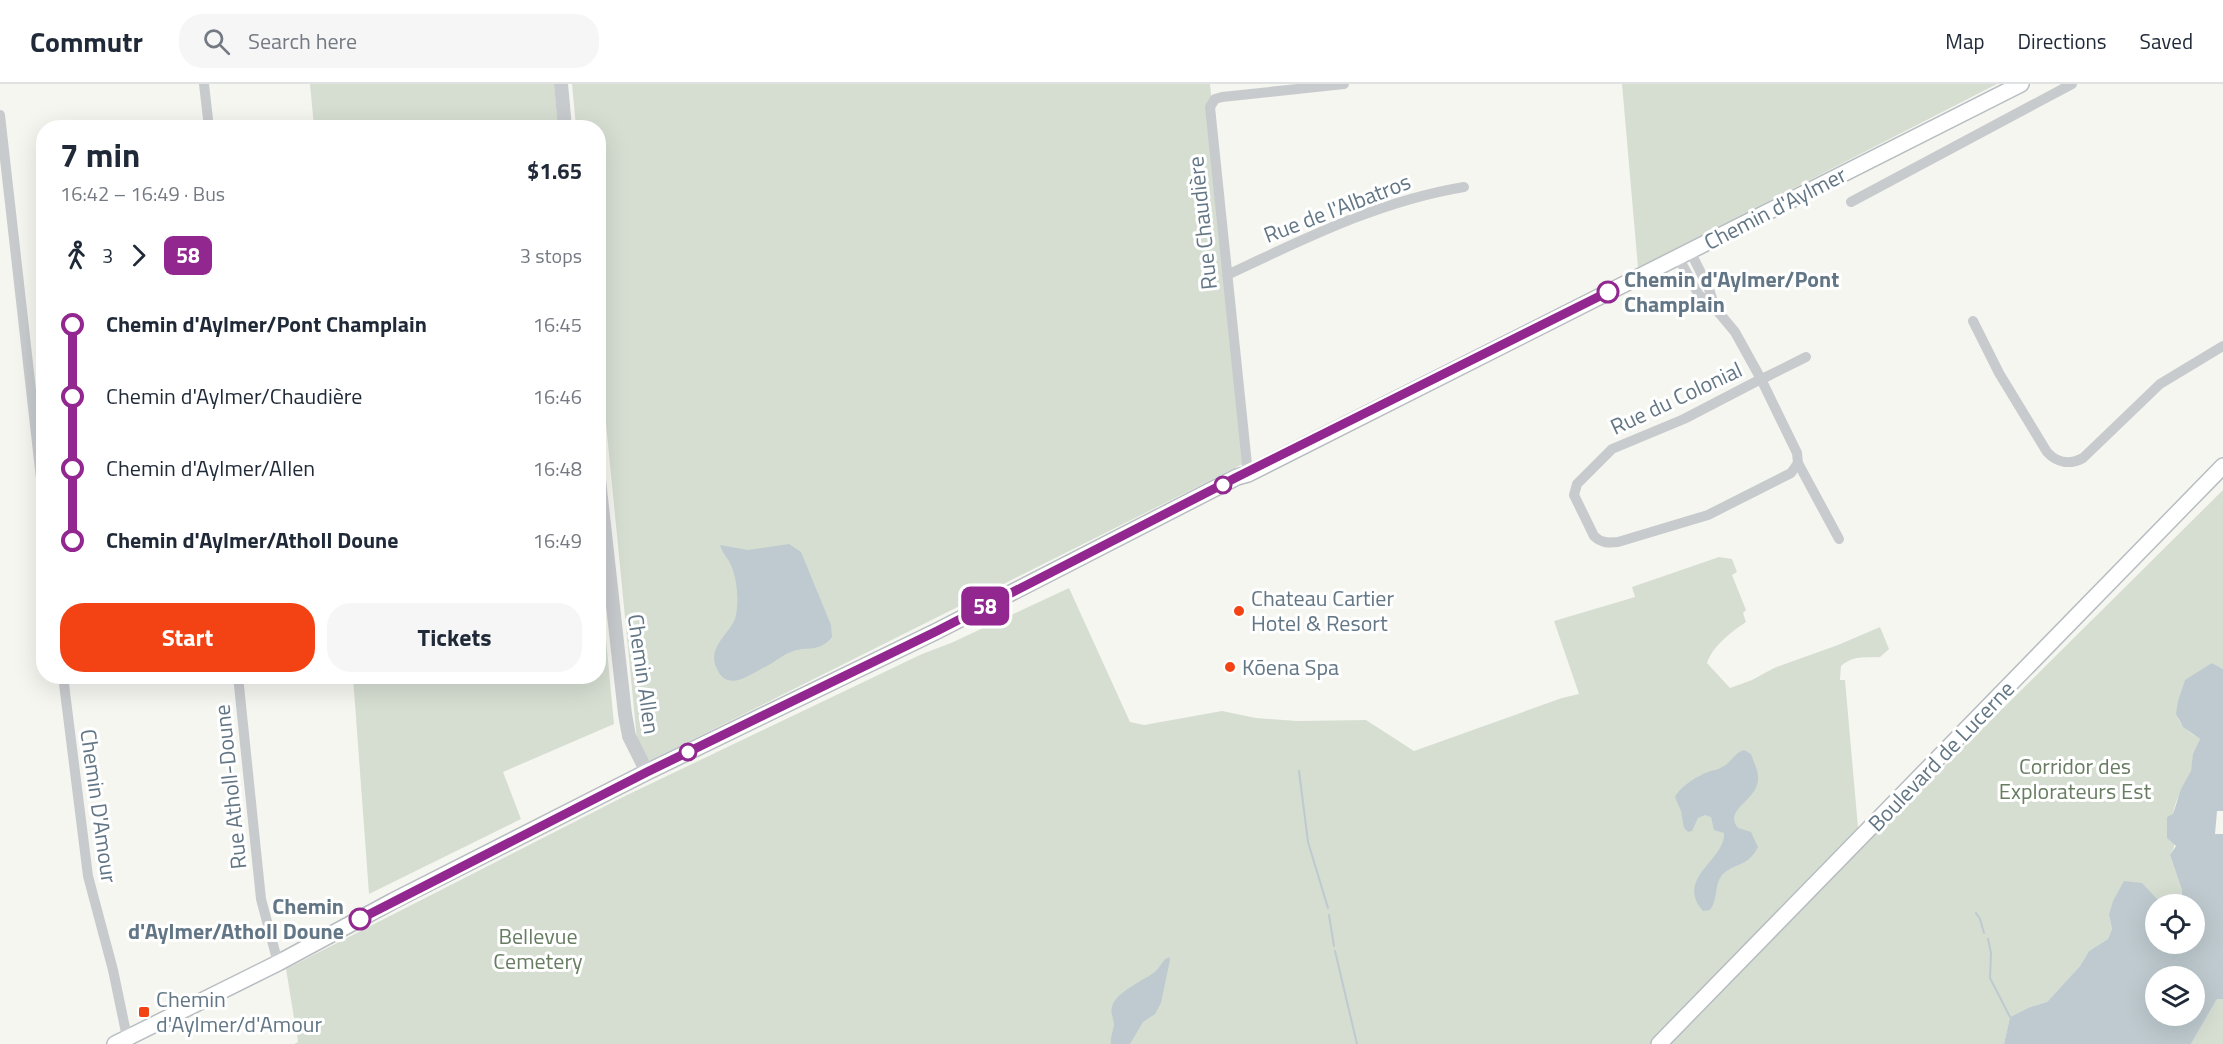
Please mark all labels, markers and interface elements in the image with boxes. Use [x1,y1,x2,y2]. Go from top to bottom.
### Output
search box [179,14,599,68]
text: Commutr [30,20,143,63]
text: Search here [248,24,357,58]
icon: search [200,25,233,58]
text: Map [1945,25,1985,57]
text: Directions [2018,25,2107,57]
text: Saved [2140,25,2193,57]
text: 7 min [60,130,140,180]
text: $1.65 [527,154,582,188]
street label: Rue Chaudière [1178,155,1226,291]
street label: Chemin d'Aylmer [1698,157,1852,258]
street label: Rue de l'Albatros [1258,164,1416,252]
text: 16:42 – 16:49 · Bus [60,178,225,209]
icon: walk [60,239,93,272]
icon: forward [122,239,155,272]
text: 58 [176,239,200,271]
text: 3 [102,240,113,271]
text: 3 stops [520,240,582,271]
place label: Chemin d'Aylmer/Pont Champlain [1624,262,1839,321]
marker: Chemin d'Aylmer/Pont Champlain [1597,281,1619,303]
text: Chemin d'Aylmer/Pont Champlain [106,307,427,341]
text: 16:45 [533,309,582,340]
street label: Rue du Colonial [1604,353,1748,443]
text: Chemin d'Aylmer/Chaudière [106,379,362,413]
text: 16:46 [533,381,582,412]
text: Chemin d'Aylmer/Allen [106,451,315,485]
text: 16:48 [533,453,582,484]
unlabelled marker [1214,476,1232,494]
text: Chemin d'Aylmer/Atholl Doune [106,523,398,557]
text: 16:49 [533,525,582,556]
place label: Chateau Cartier Hotel & Resort [1251,581,1394,640]
line badge: 58 [958,586,1012,626]
text: 58 [973,590,997,622]
button: Start [60,603,315,672]
button: Tickets [327,603,582,672]
marker: Chateau Cartier Hotel & Resort [1232,604,1246,618]
street label: Chemin Allen [619,612,669,736]
place label: Kōena Spa [1242,650,1339,684]
marker: Kōena Spa [1223,660,1237,674]
street label: Boulevard de Lucerne [1860,673,2022,839]
street label: Rue Atholl-Doune [204,703,256,871]
street label: Chemin D'Amour [71,727,127,885]
unlabelled marker [679,743,697,761]
park label: Corridor des Explorateurs Est [1999,749,2151,808]
place label: Chemin d'Aylmer/Atholl Doune [128,889,344,948]
map controls [2145,894,2205,1026]
button: locate [2145,894,2205,954]
marker: Chemin d'Aylmer/Atholl Doune [349,908,371,930]
park label: Bellevue Cemetery [493,919,583,978]
button: layers [2145,966,2205,1026]
place label: Chemin d'Aylmer/d'Amour [156,982,322,1041]
marker: Chemin d'Aylmer/d'Amour [137,1005,151,1019]

